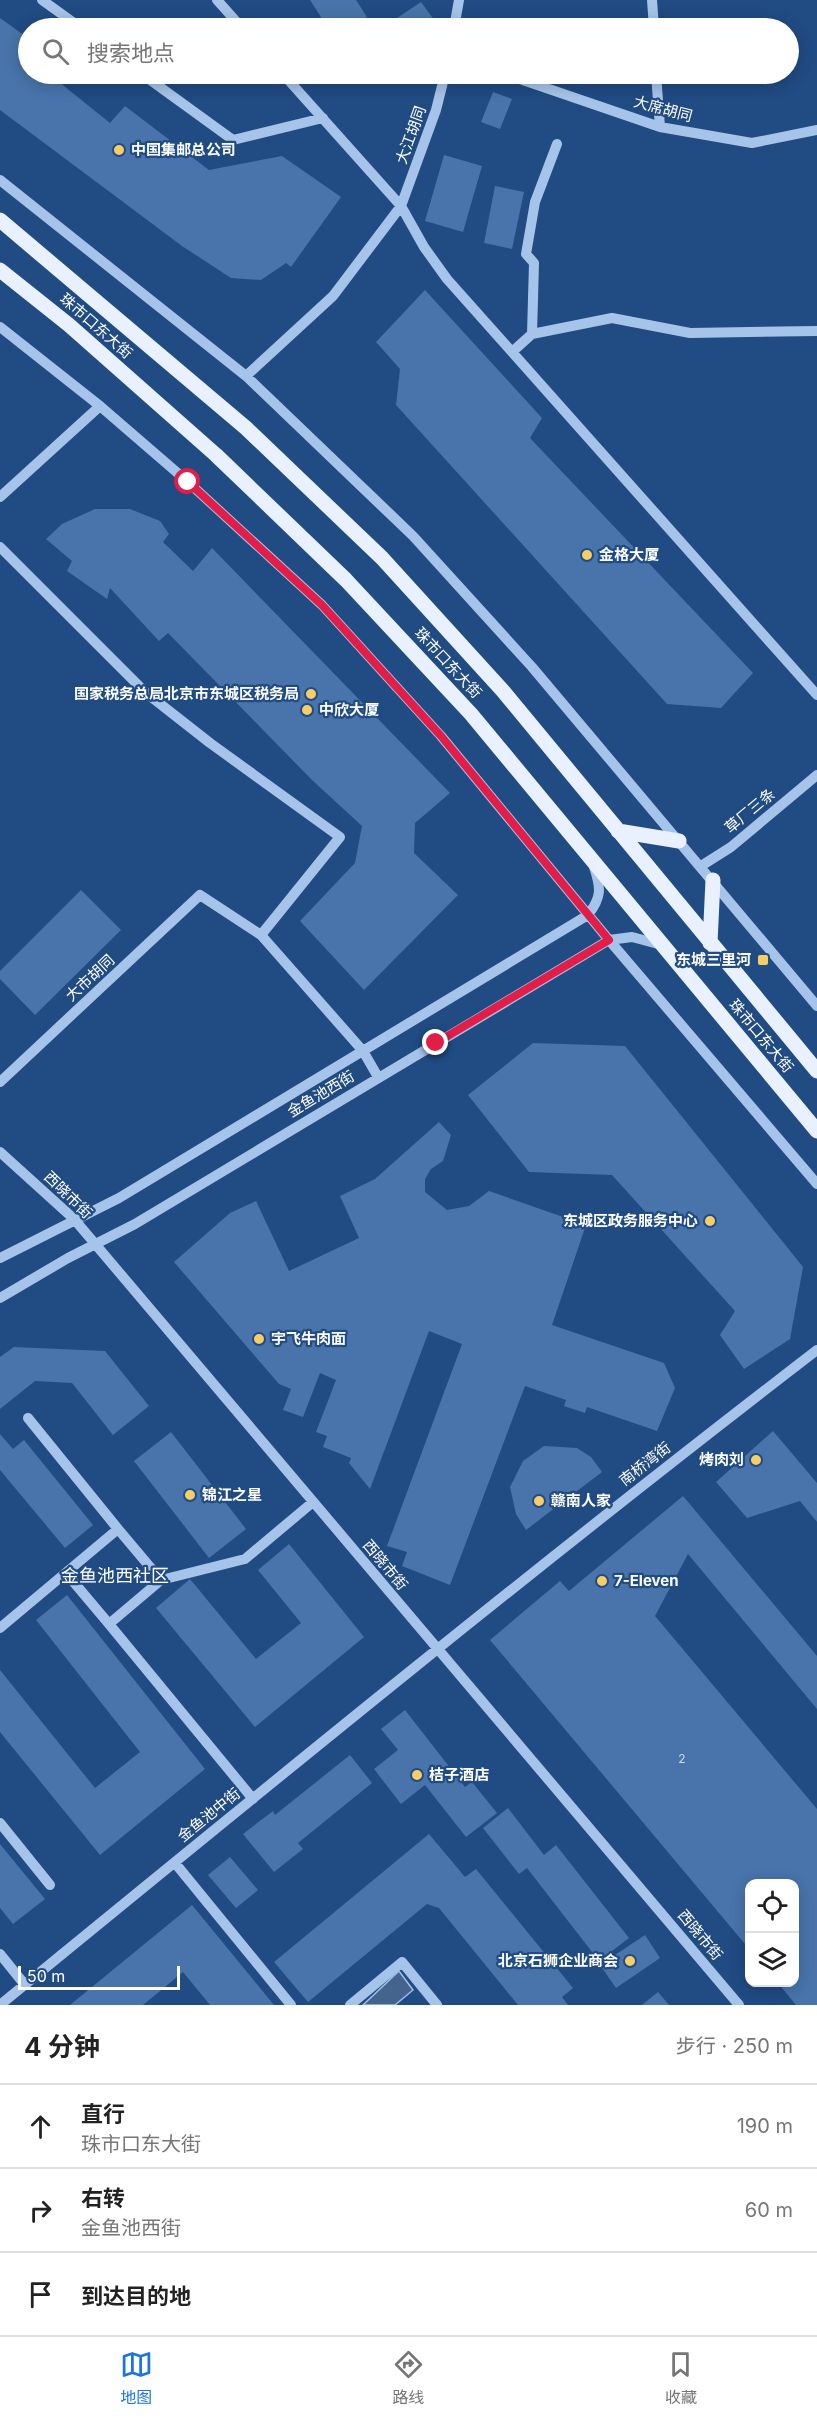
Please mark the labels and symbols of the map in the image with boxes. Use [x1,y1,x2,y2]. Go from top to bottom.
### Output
street label: 大席胡同 [632,92,695,125]
street label: 大江胡同 [391,103,430,166]
place label: 中国集邮总公司 [131,140,236,159]
marker: 中国集邮总公司 [112,143,126,157]
street label: 珠市口东大街 [56,289,137,362]
route start [174,468,200,494]
place label: 金格大厦 [599,545,659,564]
marker: 金格大厦 [580,548,594,562]
street label: 珠市口东大街 [411,623,486,702]
place label: 国家税务总局北京市东城区税务局 [74,684,299,703]
marker: 国家税务总局北京市东城区税务局 [304,687,318,701]
place label: 中欣大厦 [319,700,379,719]
marker: 中欣大厦 [300,703,314,717]
street label: 草厂三条 [721,784,779,837]
street label: 大市胡同 [61,950,118,1005]
place label: 东城三里河 [676,950,751,969]
marker: 东城三里河 [756,953,770,967]
street label: 珠市口东大街 [725,995,798,1076]
route end [422,1029,448,1055]
street label: 金鱼池西街 [284,1066,358,1121]
street label: 西晓市街 [40,1167,97,1222]
place label: 东城区政务服务中心 [563,1211,698,1230]
marker: 东城区政务服务中心 [703,1214,717,1228]
place label: 宇飞牛肉面 [271,1329,346,1348]
marker: 宇飞牛肉面 [252,1332,266,1346]
street label: 南桥湾街 [615,1438,674,1490]
place label: 烤肉刘 [699,1450,744,1469]
marker: 烤肉刘 [749,1453,763,1467]
place label: 锦江之星 [202,1485,262,1504]
marker: 锦江之星 [183,1488,197,1502]
place label: 赣南人家 [551,1491,611,1510]
marker: 赣南人家 [532,1494,546,1508]
street label: 西晓市街 [359,1536,412,1594]
district label: 金鱼池西社区 [61,1565,169,1586]
place label: 7-Eleven [614,1571,679,1590]
marker: 7-Eleven [595,1574,609,1588]
house number: 2 [678,1751,686,1766]
place label: 桔子酒店 [429,1765,489,1784]
marker: 桔子酒店 [410,1768,424,1782]
street label: 金鱼池中街 [174,1784,244,1846]
street label: 西晓市街 [674,1906,727,1964]
place label: 北京石狮企业商会 [498,1951,618,1970]
marker: 北京石狮企业商会 [623,1954,637,1968]
scale bar [18,1963,180,1990]

